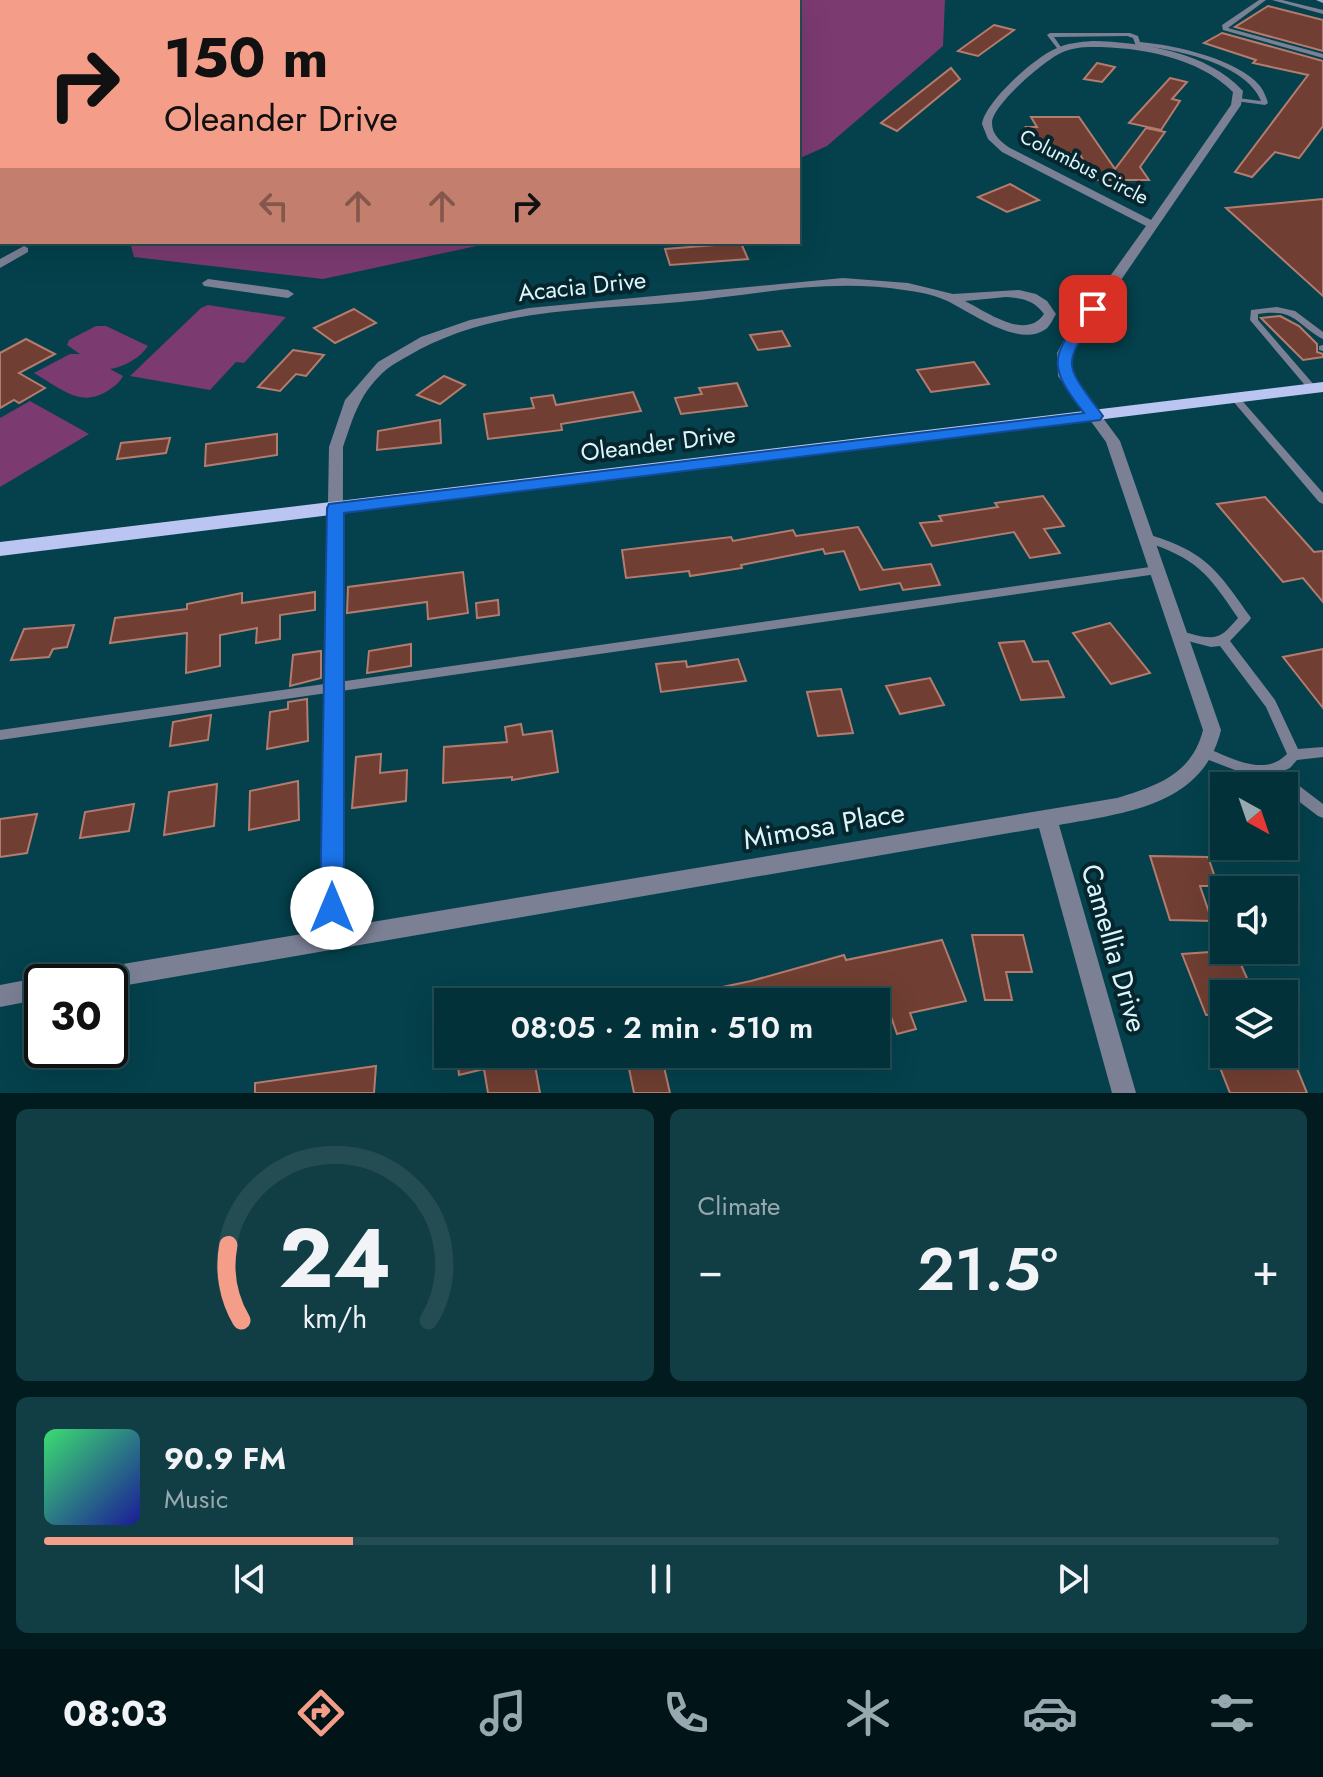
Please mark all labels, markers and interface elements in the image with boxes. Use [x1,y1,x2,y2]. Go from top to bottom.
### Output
text: 150 m [164,17,328,98]
icon: right [32,32,136,136]
text: Oleander Drive [164,92,398,144]
street label: Columbus Circle [1015,122,1153,212]
icon: left [252,184,296,228]
icon: ahead [336,184,380,228]
icon: ahead [420,184,464,228]
icon: right [504,184,548,228]
street label: Acacia Drive [516,262,648,310]
pin [1059,275,1127,343]
icon: arrive [1071,287,1115,331]
street label: Oleander Drive [579,416,737,470]
north arrow [1210,772,1298,860]
map controls [1210,772,1298,1068]
street label: Mimosa Place [740,792,908,860]
street label: Camellia Drive [1070,859,1158,1037]
position arrow [290,866,374,950]
button: sound [1210,876,1298,964]
speed limit sign: 30 [24,964,128,1068]
button: layers [1210,980,1298,1068]
text: 08:05 · 2 min · 510 m [511,1006,813,1049]
text: Climate [698,1187,780,1225]
text: 24 [278,1198,391,1318]
text: 21.5° [917,1226,1058,1313]
text: − [698,1238,723,1302]
text: + [1252,1238,1279,1302]
text: km/h [302,1297,367,1339]
text: 90.9 FM [164,1437,286,1480]
text: Music [164,1480,228,1518]
icon: previous [228,1557,272,1601]
icon: pause [639,1557,683,1601]
icon: next [1051,1557,1095,1601]
icon: directions [293,1685,349,1741]
icon: music [475,1685,531,1741]
icon: phone [658,1685,714,1741]
icon: climate [840,1685,896,1741]
icon: car [1022,1685,1078,1741]
icon: filters [1204,1685,1260,1741]
text: 08:03 [63,1687,167,1739]

